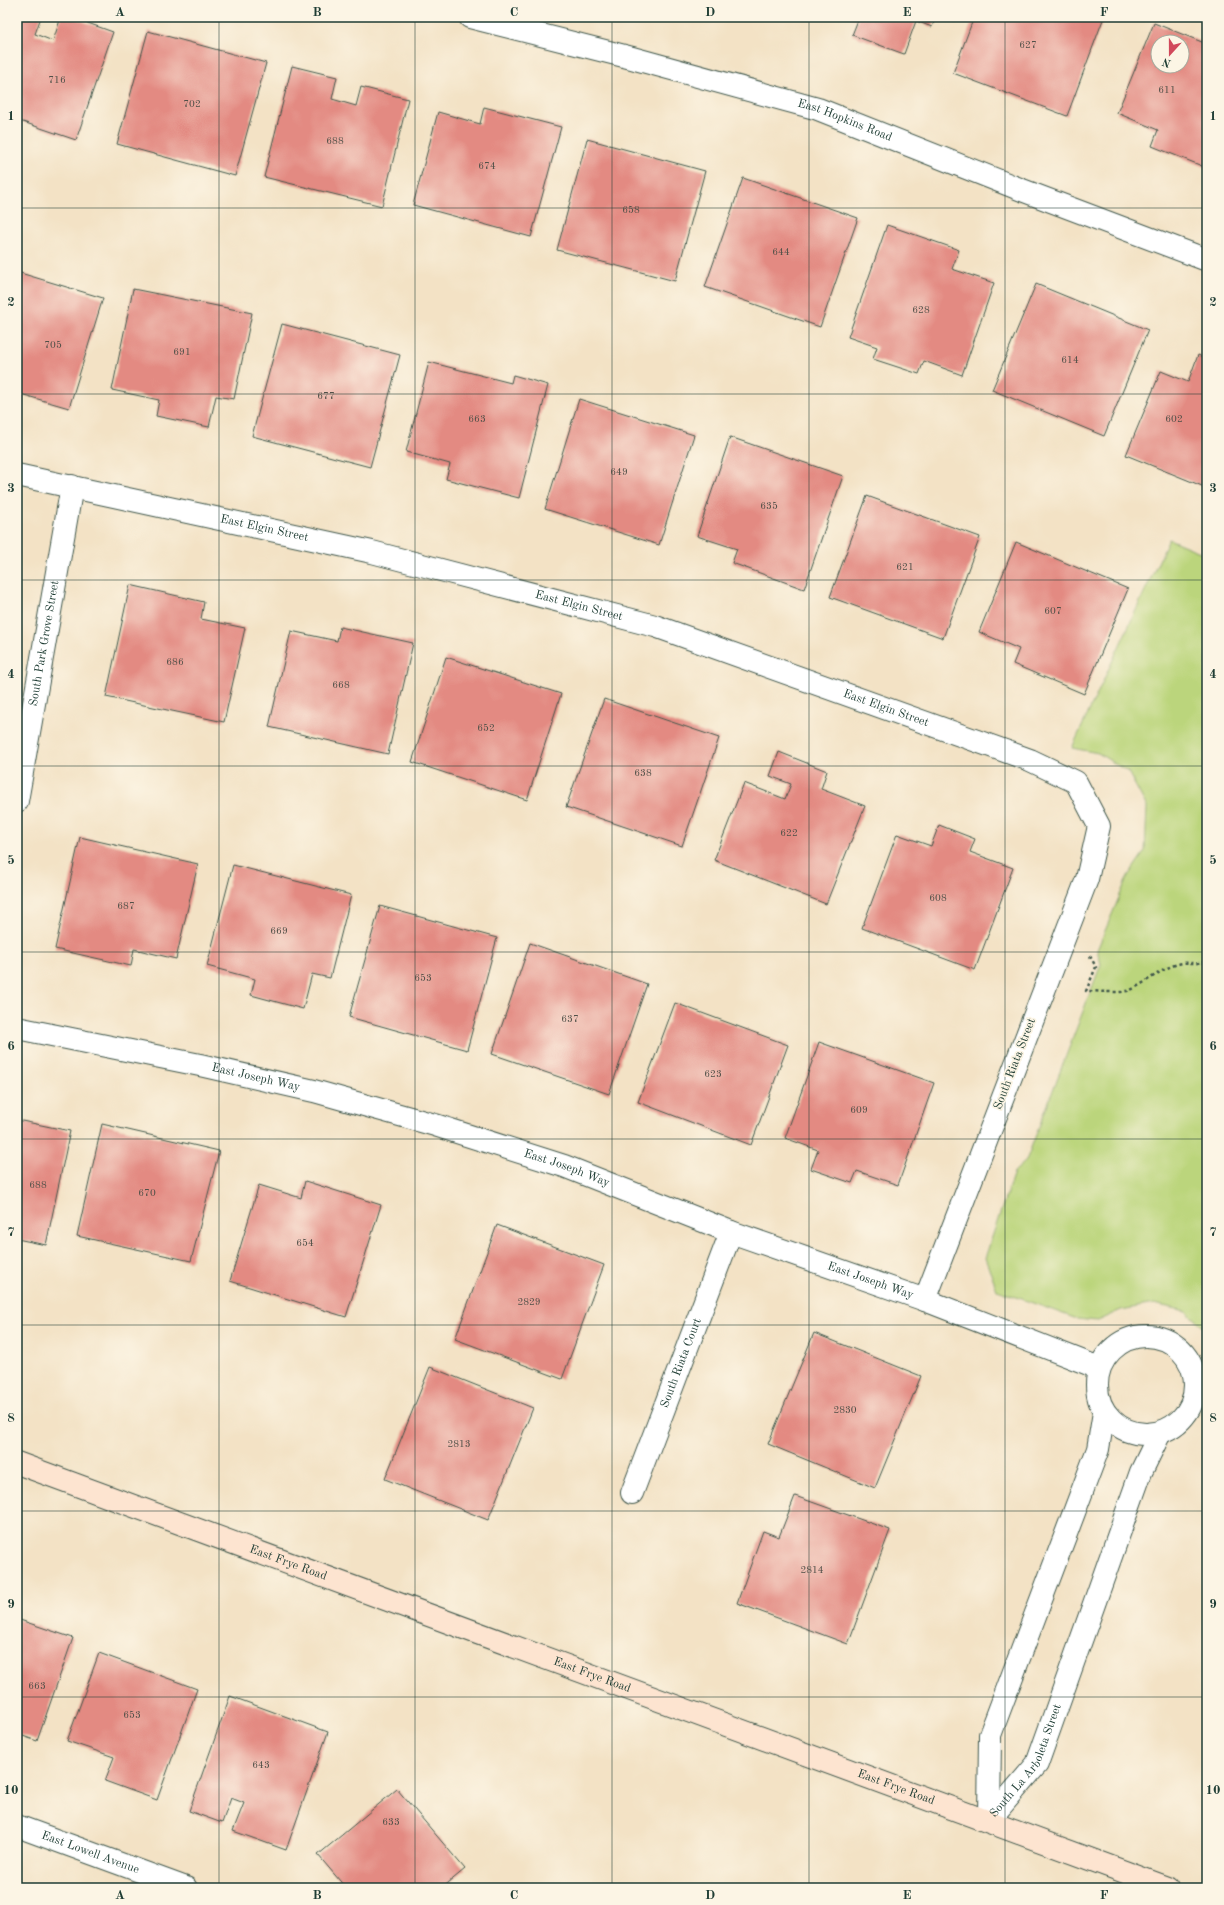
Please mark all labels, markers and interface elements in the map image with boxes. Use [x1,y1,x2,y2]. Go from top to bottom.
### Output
text: A [115,6,125,19]
text: B [312,6,322,19]
text: C [510,6,518,19]
text: D [705,6,715,19]
text: E [903,6,912,19]
text: F [1100,6,1109,19]
north arrow [1150,34,1190,74]
house number: 627 [1019,40,1037,50]
text: N [1161,55,1173,69]
house number: 716 [48,75,66,85]
house number: 611 [1158,85,1176,95]
street label: East Hopkins Road [796,98,894,144]
house number: 702 [183,99,201,109]
text: 1 [7,110,15,123]
text: 1 [1209,110,1217,123]
house number: 688 [326,136,344,146]
house number: 674 [478,161,496,171]
house number: 658 [622,205,640,215]
house number: 644 [772,247,790,257]
text: 2 [7,296,15,309]
text: 2 [1209,296,1217,309]
house number: 628 [912,305,930,315]
house number: 705 [44,340,62,350]
house number: 691 [173,347,191,357]
house number: 614 [1061,355,1079,365]
house number: 677 [317,391,335,401]
house number: 663 [468,414,486,424]
house number: 602 [1165,414,1183,424]
house number: 649 [610,467,628,477]
text: 3 [7,482,15,495]
text: 3 [1209,482,1217,495]
house number: 635 [760,501,778,511]
street label: East Elgin Street [219,513,309,544]
house number: 621 [896,562,914,572]
street label: South Park Grove Street [28,579,61,707]
street label: East Elgin Street [534,589,624,623]
house number: 607 [1044,606,1062,616]
house number: 686 [166,657,184,667]
text: 4 [7,668,15,681]
text: 4 [1209,668,1217,681]
house number: 668 [332,680,350,690]
street label: East Elgin Street [842,688,930,729]
house number: 652 [477,723,495,733]
house number: 638 [634,768,652,778]
house number: 622 [780,828,798,838]
text: 5 [7,854,15,867]
text: 5 [1209,854,1217,867]
house number: 608 [929,893,947,903]
house number: 687 [117,901,135,911]
house number: 669 [270,926,288,936]
house number: 653 [414,973,432,983]
house number: 637 [561,1014,579,1024]
street label: South Riata Street [992,1017,1038,1111]
text: 6 [7,1040,15,1053]
text: 6 [1209,1040,1217,1053]
street label: East Joseph Way [211,1062,302,1094]
house number: 623 [704,1069,722,1079]
house number: 609 [850,1105,868,1115]
street label: East Joseph Way [522,1148,612,1190]
house number: 688 [29,1180,47,1190]
house number: 670 [138,1188,156,1198]
text: 7 [7,1226,15,1239]
text: 7 [1209,1226,1217,1239]
house number: 654 [296,1238,314,1248]
street label: East Joseph Way [826,1260,916,1302]
house number: 2829 [517,1297,541,1307]
street label: South Riata Court [659,1317,704,1409]
house number: 2830 [833,1405,857,1415]
text: 8 [7,1412,15,1425]
text: 8 [1209,1412,1217,1425]
house number: 2813 [447,1439,471,1449]
street label: East Frye Road [248,1543,328,1583]
house number: 2814 [800,1565,824,1575]
text: 9 [7,1598,15,1611]
text: 9 [1209,1598,1217,1611]
street label: East Frye Road [552,1656,632,1695]
house number: 663 [28,1681,46,1691]
street label: South La Arboleta Street [988,1703,1064,1820]
house number: 653 [123,1710,141,1720]
house number: 643 [252,1760,270,1770]
street label: East Frye Road [856,1768,936,1807]
text: 10 [3,1784,19,1797]
text: 10 [1205,1784,1221,1797]
house number: 633 [382,1817,400,1827]
street label: East Lowell Avenue [40,1829,141,1876]
text: A [115,1889,125,1902]
text: B [312,1889,322,1902]
text: C [510,1889,518,1902]
text: D [705,1889,715,1902]
text: E [903,1889,912,1902]
text: F [1100,1889,1109,1902]

